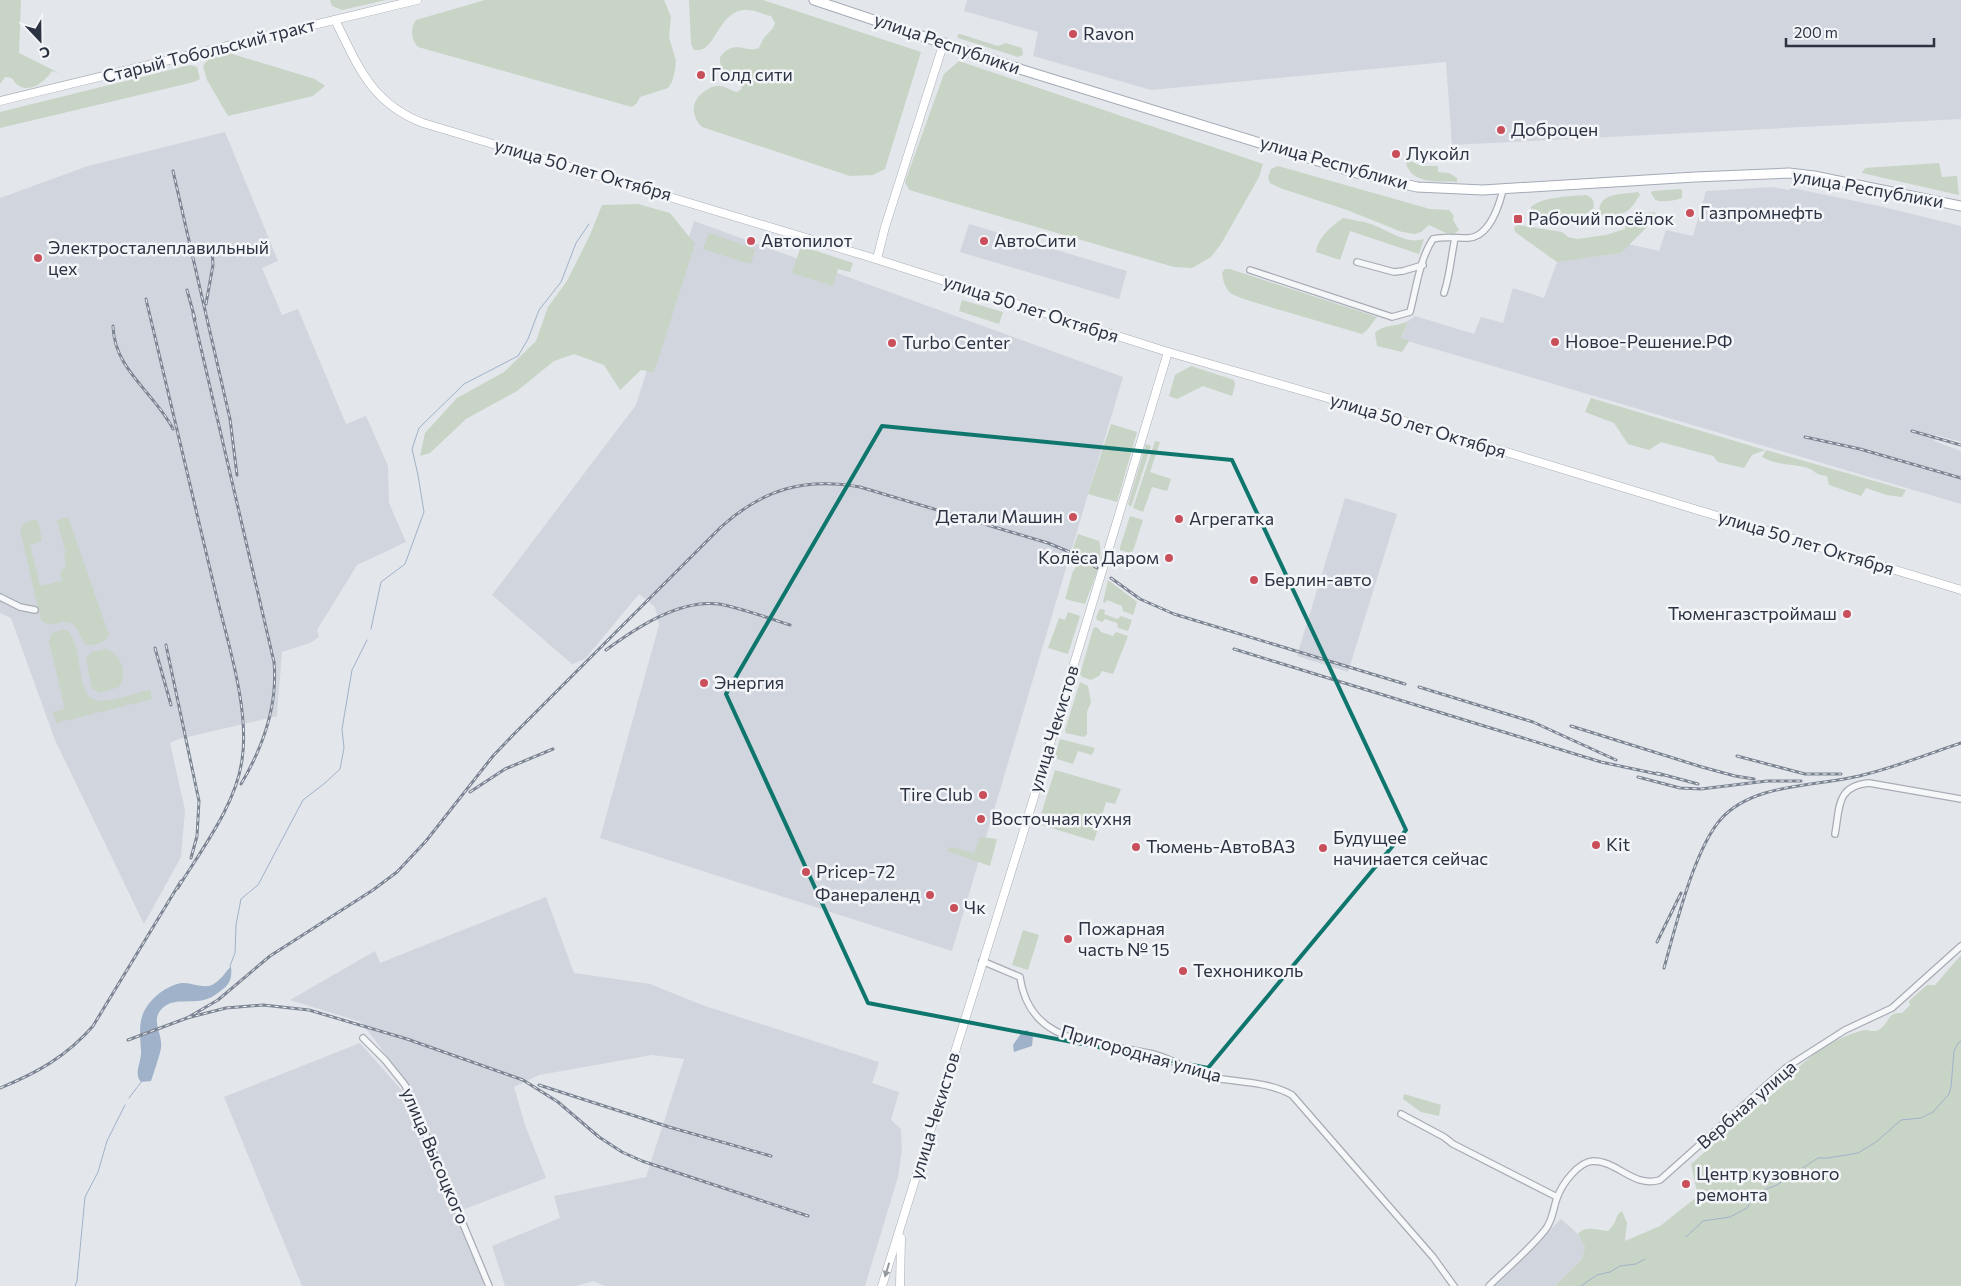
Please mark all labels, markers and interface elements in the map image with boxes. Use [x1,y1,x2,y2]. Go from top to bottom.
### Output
street label: улица Республики [871,8,1023,78]
street label: Старый Тобольский тракт [100,13,318,87]
north arrow [15,15,65,65]
scale bar [1786,15,1934,47]
place label: Ravon [1083,22,1134,44]
text: 200 m [1794,23,1838,41]
marker: Ravon [1067,28,1079,40]
text: С [37,43,53,62]
place label: Голд сити [711,63,793,85]
marker: Голд сити [695,69,707,81]
place label: Доброцен [1511,118,1598,140]
marker: Доброцен [1495,124,1507,136]
street label: улица Республики [1258,130,1411,194]
street label: улица 50 лет Октября [492,133,674,205]
place label: Лукойл [1406,142,1470,164]
marker: Лукойл [1390,148,1402,160]
street label: улица Республики [1791,164,1945,212]
place label: Газпромнефть [1700,201,1822,223]
place label: Рабочий посёлок [1528,207,1675,229]
marker: Газпромнефть [1684,207,1696,219]
marker: Рабочий посёлок [1512,213,1524,225]
place label: Автопилот [761,229,853,251]
place label: АвтоСити [994,229,1077,251]
marker: Автопилот [745,235,757,247]
marker: АвтоСити [978,235,990,247]
place label: Электросталеплавильный цех [48,236,269,279]
marker: Электросталеплавильный цех [32,252,44,264]
street label: улица 50 лет Октября [941,269,1122,347]
place label: Новое-Решение.РФ [1565,330,1732,352]
place label: Turbo Center [902,331,1010,353]
marker: Новое-Решение.РФ [1549,336,1561,348]
marker: Turbo Center [886,337,898,349]
street label: улица 50 лет Октября [1327,388,1509,462]
place label: Детали Машин [936,505,1063,527]
street label: улица 50 лет Октября [1715,505,1897,579]
place label: Агрегатка [1189,507,1274,529]
marker: Детали Машин [1067,511,1079,523]
marker: Агрегатка [1173,513,1185,525]
place label: Колёса Даром [1038,546,1159,568]
marker: Колёса Даром [1163,552,1175,564]
place label: Берлин-авто [1264,568,1372,590]
marker: Берлин-авто [1248,574,1260,586]
place label: Тюменгазстроймаш [1668,602,1837,624]
marker: Тюменгазстроймаш [1841,608,1853,620]
street label: улица Чекистов [1023,662,1083,795]
place label: Энергия [714,671,784,693]
marker: Энергия [698,677,710,689]
place label: Tire Club [899,783,973,805]
marker: Tire Club [977,789,989,801]
place label: Восточная кухня [991,807,1132,829]
marker: Восточная кухня [975,813,987,825]
place label: Будущее начинается сейчас [1333,826,1488,869]
place label: Kit [1606,833,1630,855]
place label: Тюмень-АвтоВАЗ [1146,835,1295,857]
marker: Kit [1590,839,1602,851]
marker: Тюмень-АвтоВАЗ [1130,841,1142,853]
marker: Будущее начинается сейчас [1317,842,1329,854]
place label: Pricep-72 [816,860,895,882]
marker: Pricep-72 [800,866,812,878]
place label: Фанераленд [815,883,920,905]
marker: Фанераленд [924,889,936,901]
place label: Чк [964,896,986,918]
marker: Чк [948,902,960,914]
place label: Пожарная часть № 15 [1078,917,1170,960]
marker: Пожарная часть № 15 [1062,933,1074,945]
place label: Технониколь [1193,959,1303,981]
marker: Технониколь [1177,965,1189,977]
street label: Пригородная улица [1058,1020,1224,1087]
street label: улица Чекистов [904,1049,964,1182]
street label: Вербная улица [1692,1055,1800,1153]
street label: улица Высоцкого [397,1084,475,1227]
place label: Центр кузовного ремонта [1696,1162,1839,1205]
marker: Центр кузовного ремонта [1680,1178,1692,1190]
one-way arrow [883,1263,891,1278]

